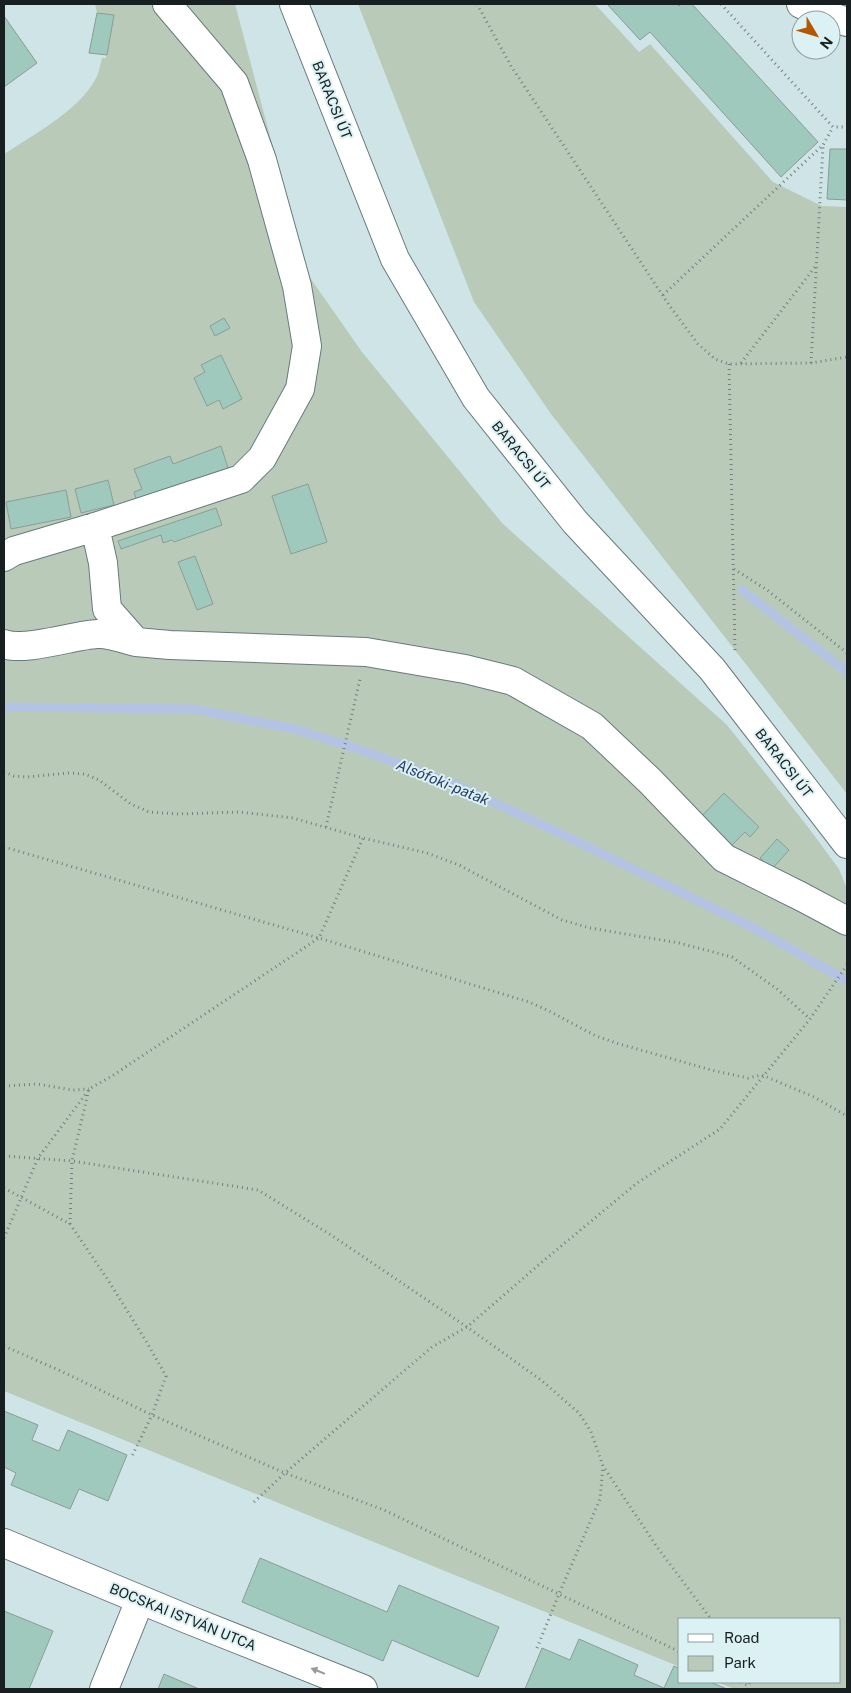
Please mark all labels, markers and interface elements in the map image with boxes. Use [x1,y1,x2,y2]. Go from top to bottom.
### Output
north arrow [791,10,841,60]
text: N [817,34,836,52]
street label: BARACSI ÚT [309,58,357,141]
street label: BARACSI ÚT [489,417,555,492]
street label: BARACSI ÚT [752,724,817,801]
water label: Alsófoki-patak [394,756,493,809]
street label: BOCSKAI ISTVÁN UTCA [107,1579,259,1654]
legend [678,1618,841,1683]
text: Road [724,1629,760,1646]
text: Park [724,1654,756,1671]
one-way arrow [310,1667,325,1675]

